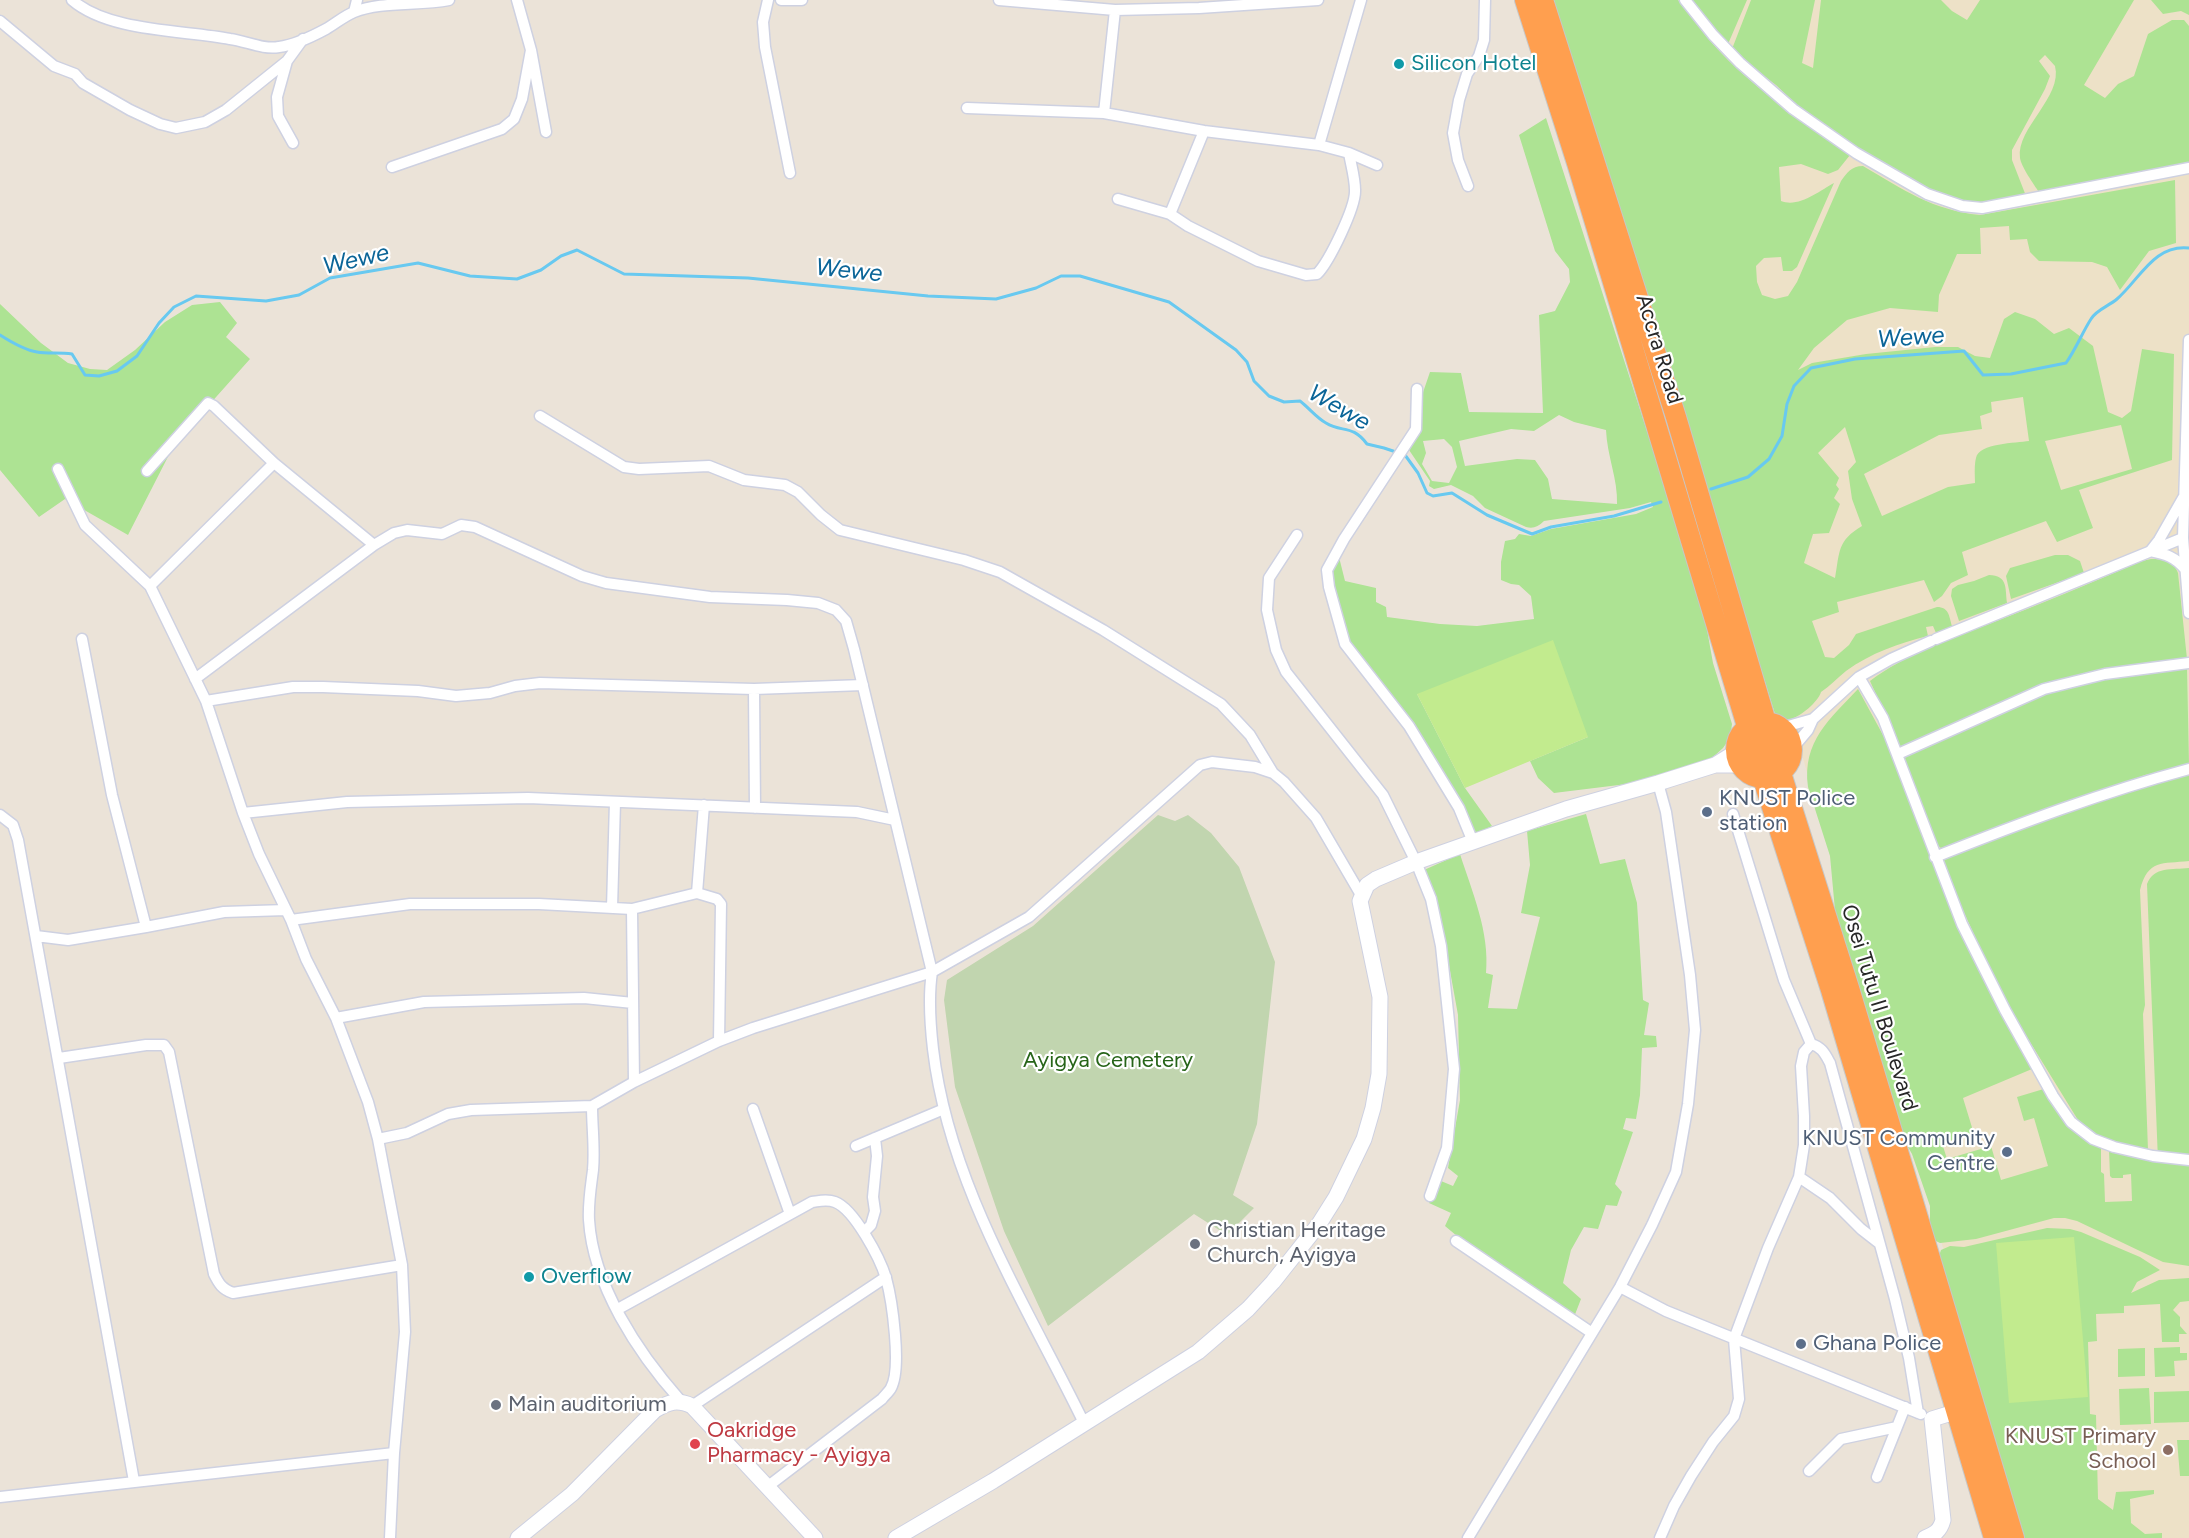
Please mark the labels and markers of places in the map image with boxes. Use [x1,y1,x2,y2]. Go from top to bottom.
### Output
place label: Silicon Hotel [1411,51,1536,77]
marker: Silicon Hotel [1392,57,1406,71]
place label: KNUST Police station [1719,786,1855,837]
marker: KNUST Police station [1700,805,1714,819]
place label: KNUST Community Centre [1802,1126,1995,1178]
marker: KNUST Community Centre [2000,1145,2014,1159]
place label: Christian Heritage Church, Ayigya [1207,1218,1386,1270]
marker: Christian Heritage Church, Ayigya [1188,1237,1202,1251]
place label: Overflow [541,1264,631,1290]
marker: Overflow [522,1270,536,1284]
place label: Ghana Police [1813,1331,1941,1357]
marker: Ghana Police [1794,1337,1808,1351]
place label: Main auditorium [508,1392,667,1418]
marker: Main auditorium [489,1398,503,1412]
place label: Oakridge Pharmacy - Ayigya [707,1418,891,1470]
place label: KNUST Primary School [2005,1424,2156,1476]
marker: Oakridge Pharmacy - Ayigya [688,1437,702,1451]
marker: KNUST Primary School [2161,1443,2175,1457]

